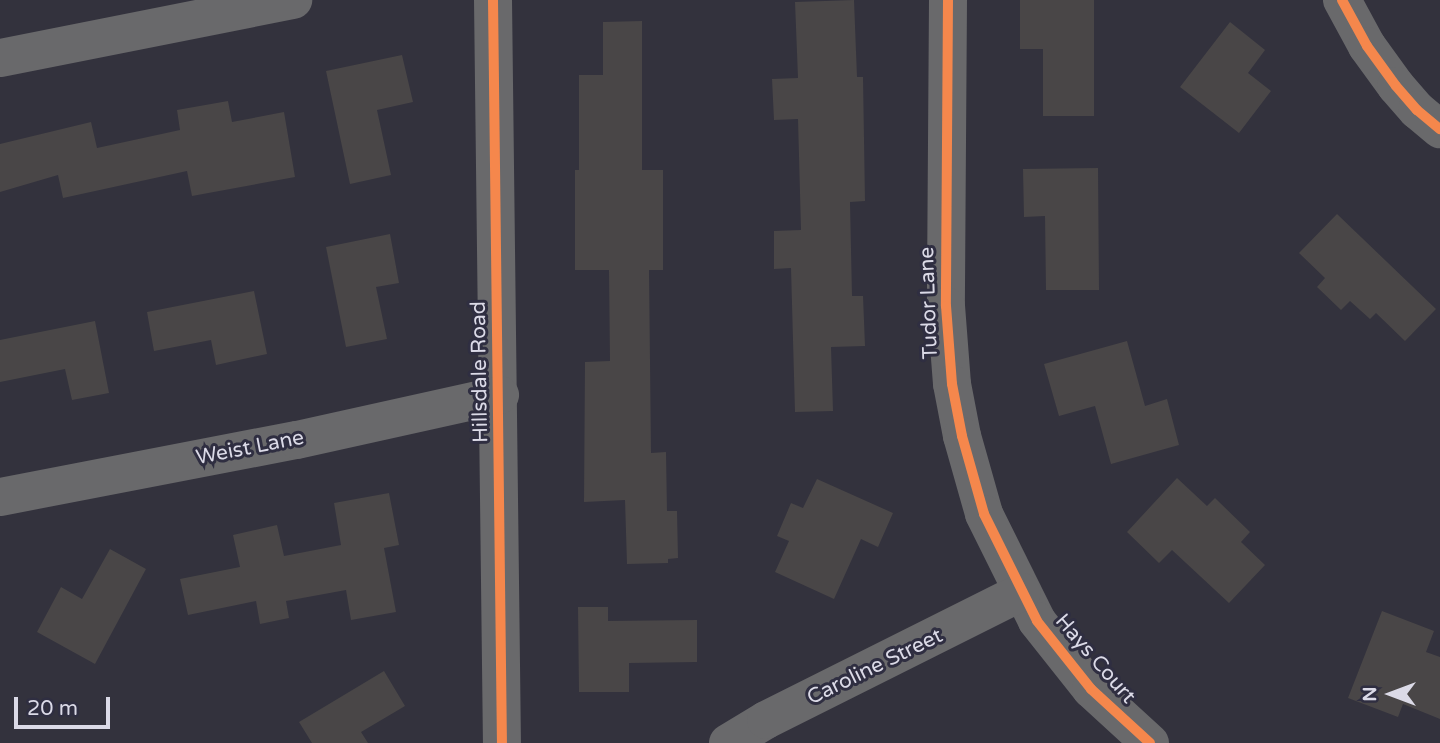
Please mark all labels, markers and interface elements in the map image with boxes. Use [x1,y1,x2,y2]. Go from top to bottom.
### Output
street label: Tudor Lane [914,246,944,360]
street label: Hillsdale Road [466,301,494,443]
street label: Weist Lane [194,425,306,471]
street label: Hays Court [1049,609,1141,709]
street label: Caroline Street [803,623,947,711]
north arrow [1356,659,1426,729]
scale bar [18,684,114,728]
text: N [1359,686,1381,702]
text: 20 m [27,696,78,721]

